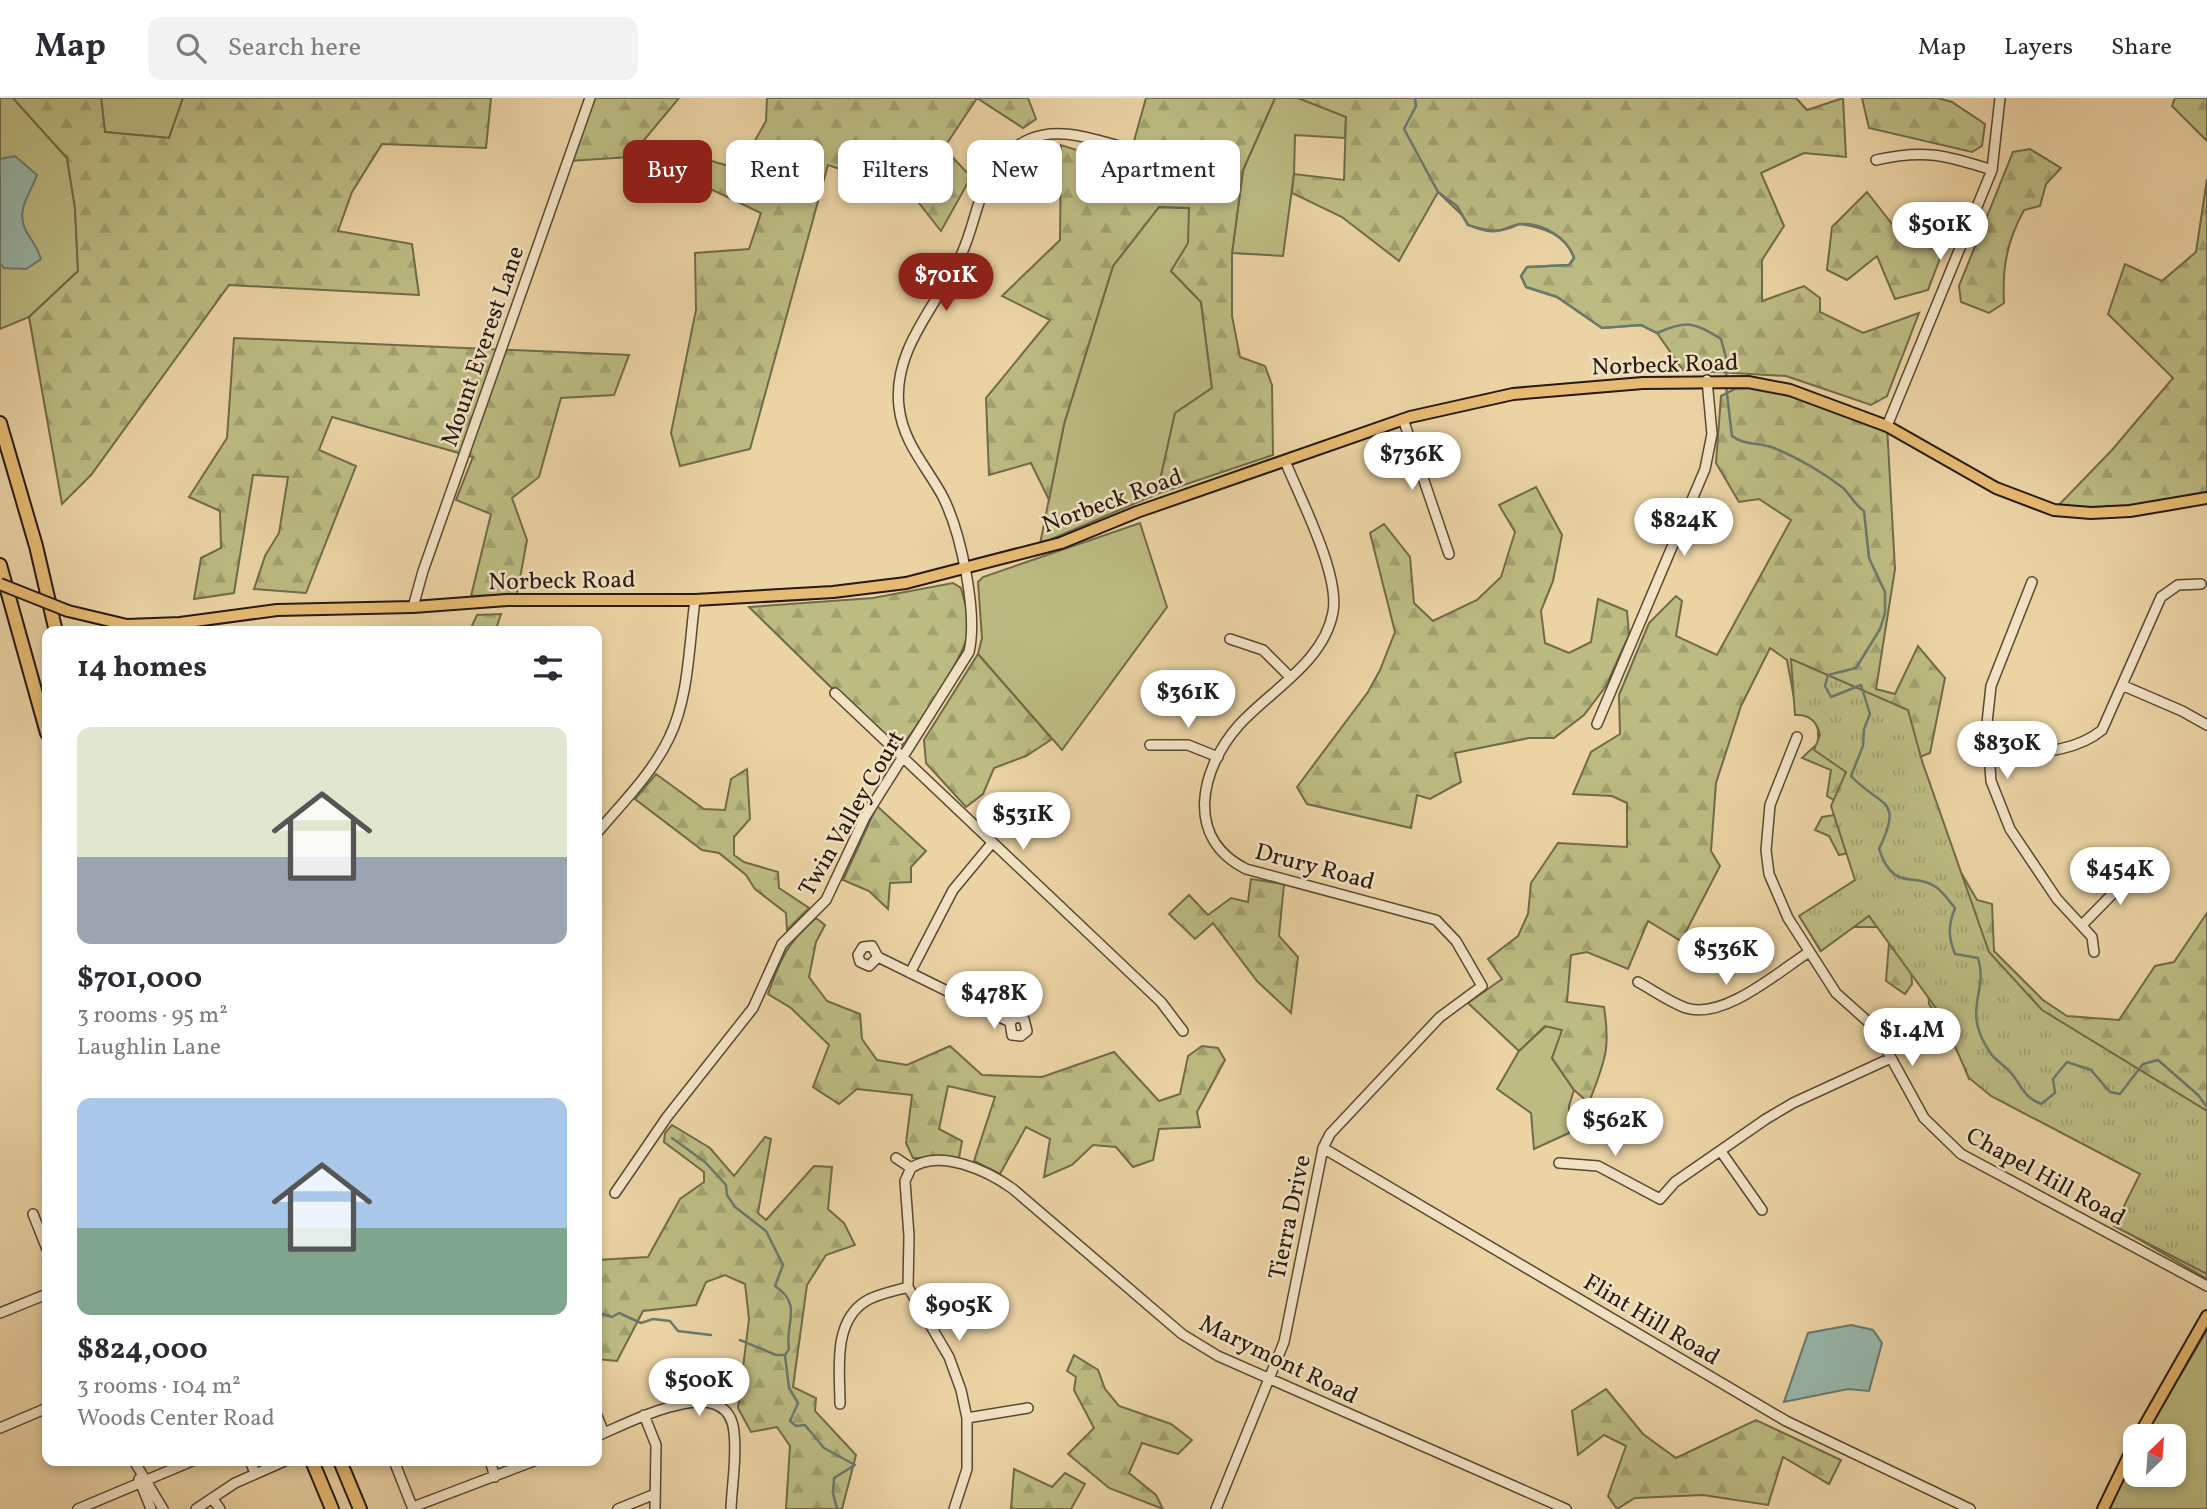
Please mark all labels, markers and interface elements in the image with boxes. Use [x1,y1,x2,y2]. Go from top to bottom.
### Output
search box [148,17,638,80]
text: Map [35,25,106,71]
icon: search [172,29,210,67]
text: Search here [228,30,361,66]
text: Map [1918,31,1966,65]
text: Layers [2004,31,2073,65]
text: Share [2111,31,2172,65]
chip: Buy [623,140,712,203]
chip: Rent [726,140,824,203]
chip: Filters [838,140,953,203]
chip: New [967,140,1062,203]
chip: Apartment [1076,140,1240,203]
pin: $501K [1891,202,1989,262]
text: $501K [1908,209,1972,241]
street label: Mount Everest Lane [434,242,534,451]
pin: $701K [897,254,995,313]
text: $701K [914,260,978,292]
street label: Norbeck Road [1591,346,1739,386]
pin: $736K [1363,432,1461,492]
text: $736K [1380,439,1444,471]
street label: Norbeck Road [1038,461,1188,543]
pin: $824K [1635,498,1733,558]
text: $824K [1650,505,1718,537]
street label: Norbeck Road [488,564,636,600]
text: 14 homes [77,647,207,689]
icon: filters [529,649,567,687]
pin: $361K [1139,670,1237,730]
text: $361K [1156,677,1220,709]
pin: $830K [1958,722,2056,781]
street label: Twin Valley Court [791,725,914,903]
text: $830K [1973,728,2041,760]
icon: home [259,773,385,899]
pin: $531K [974,792,1072,852]
text: $531K [992,799,1054,831]
street label: Drury Road [1251,836,1378,900]
pin: $454K [2071,848,2169,907]
text: $454K [2086,854,2154,886]
pin: $536K [1677,928,1775,987]
text: $536K [1694,934,1758,966]
text: $701,000 [77,958,202,1000]
pin: $478K [945,972,1043,1031]
text: $478K [961,978,1027,1010]
text: 3 rooms · 95 m² [77,1000,228,1032]
pin: $1.4M [1863,1009,1961,1068]
text: $1.4M [1880,1015,1944,1047]
text: Laughlin Lane [77,1032,221,1064]
pin: $562K [1566,1098,1664,1158]
text: $562K [1582,1105,1648,1137]
street label: Chapel Hill Road [1959,1120,2131,1236]
icon: home [259,1144,385,1270]
street label: Tierra Drive [1261,1152,1321,1283]
street label: Flint Hill Road [1576,1266,1726,1375]
pin: $905K [910,1284,1008,1343]
text: $905K [925,1290,993,1322]
street label: Marymont Road [1193,1308,1363,1414]
text: $824,000 [77,1329,208,1371]
pin: $500K [650,1358,748,1418]
text: $500K [665,1365,733,1397]
text: 3 rooms · 104 m² [77,1371,241,1403]
text: Woods Center Road [77,1403,275,1435]
north arrow [2123,1424,2186,1488]
map controls [2123,1424,2186,1487]

